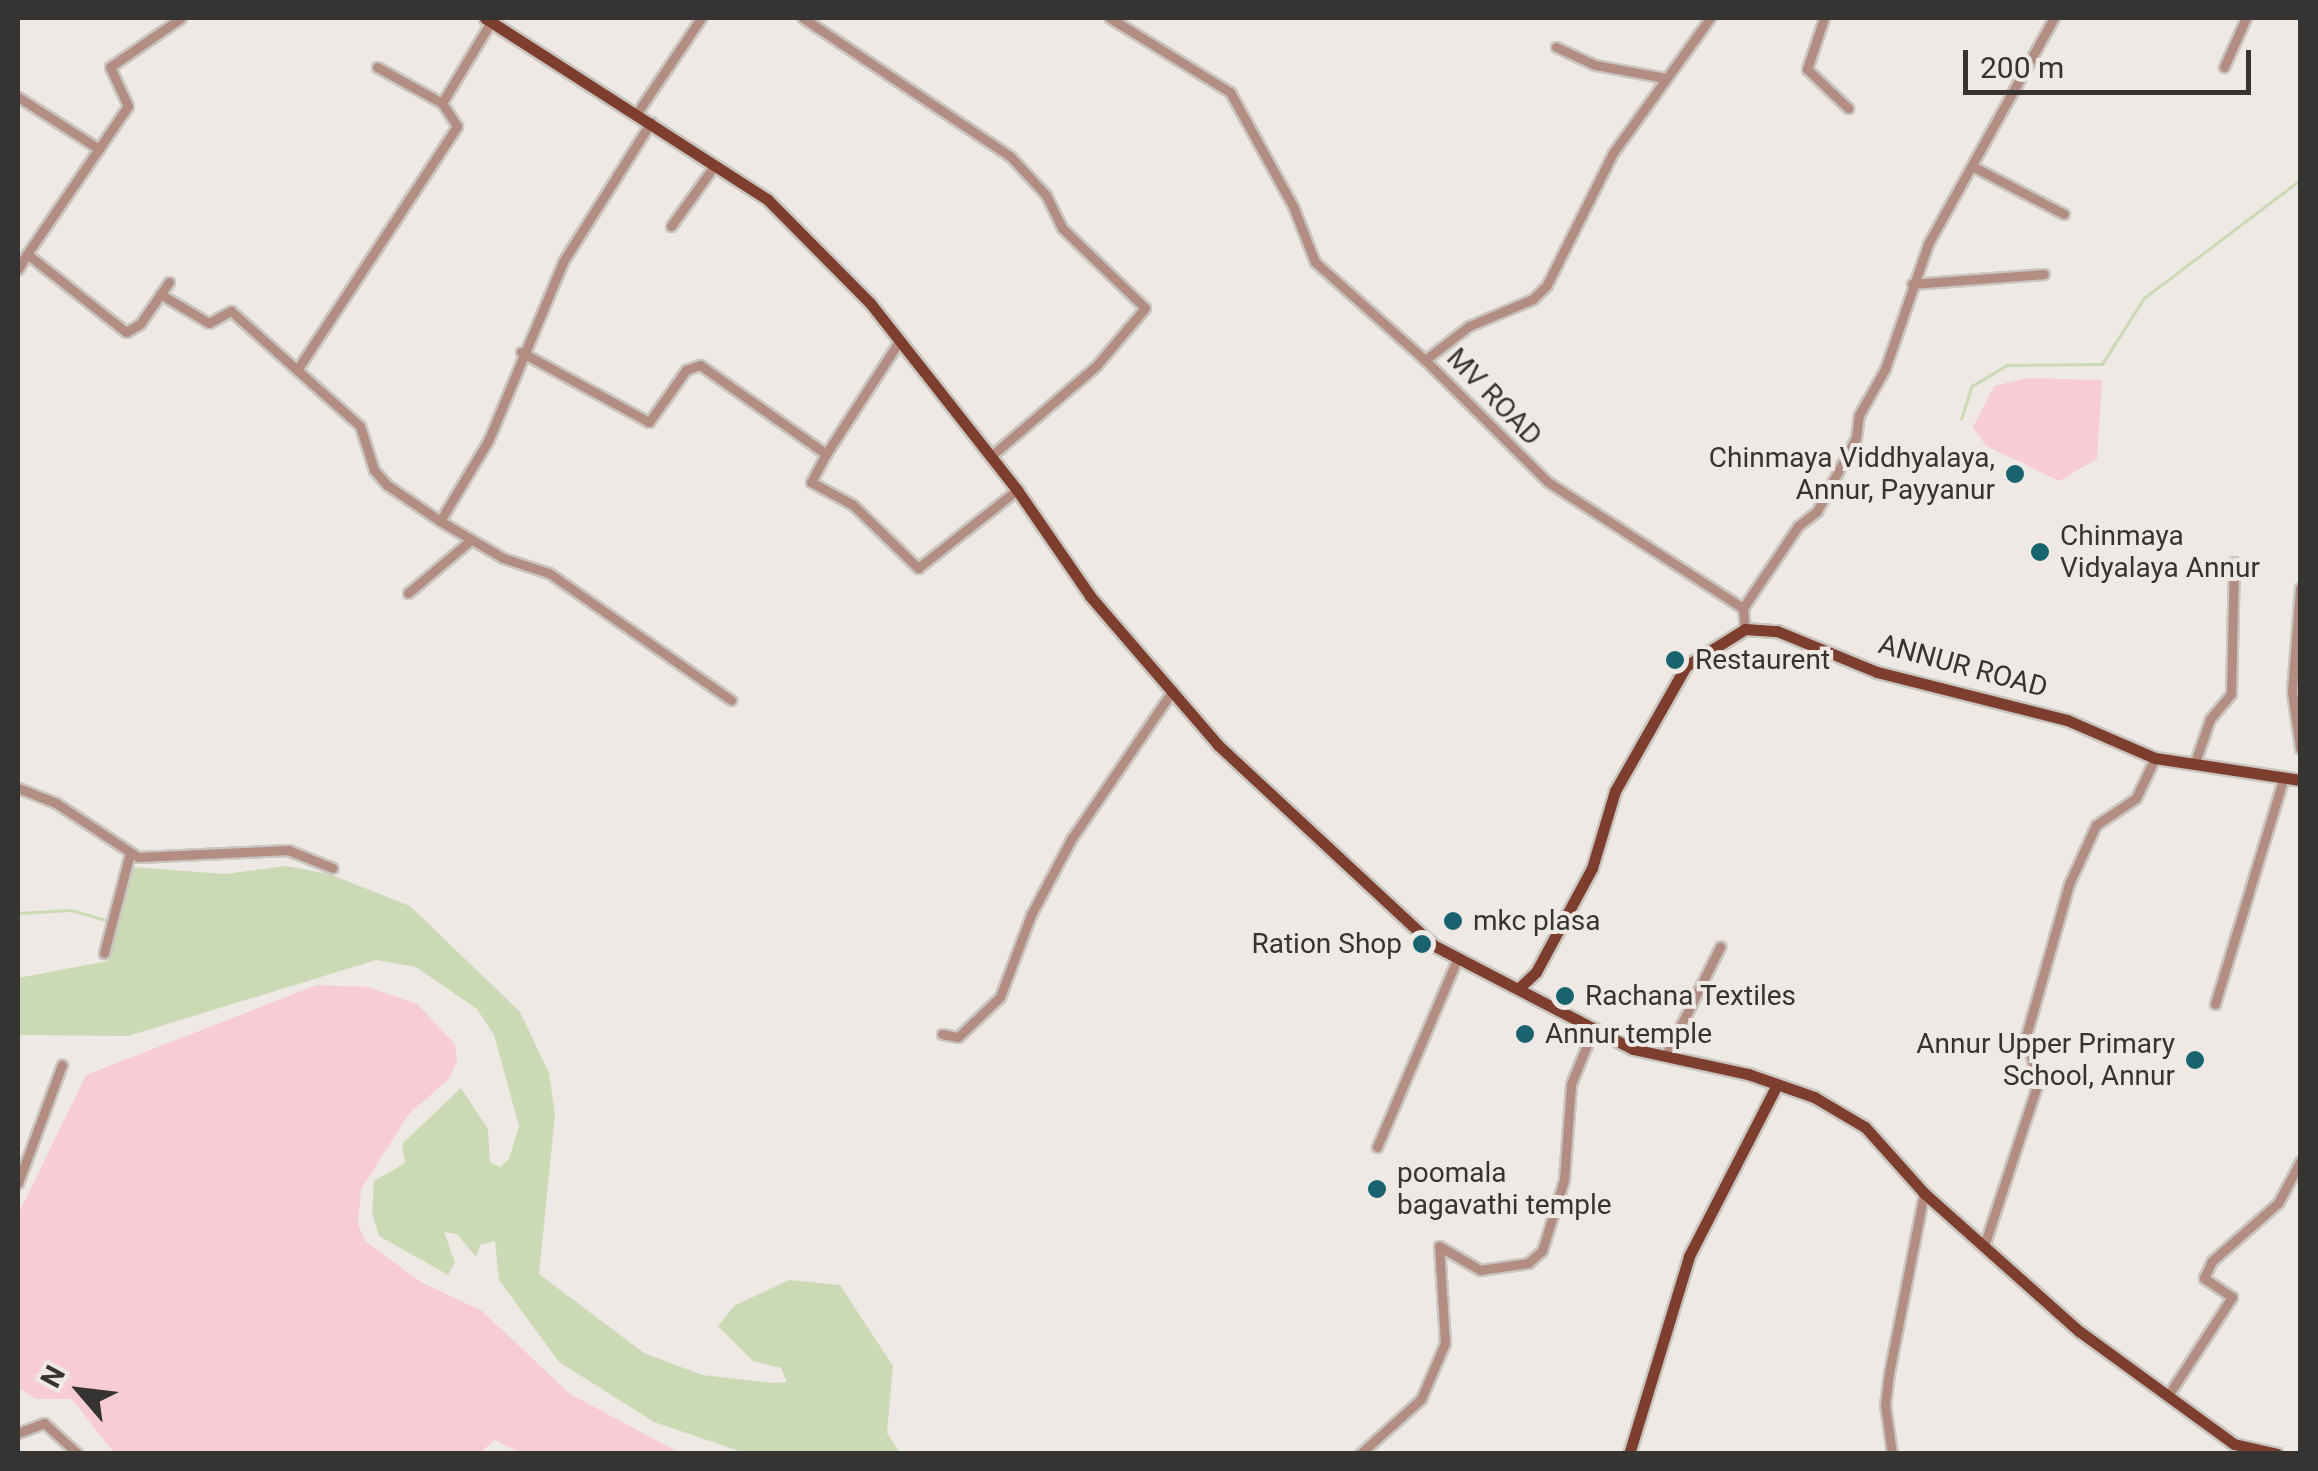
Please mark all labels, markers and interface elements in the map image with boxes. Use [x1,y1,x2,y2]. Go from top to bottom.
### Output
scale bar [1968,30,2256,92]
text: 200 m [1980,50,2064,85]
street label: MV ROAD [1440,341,1548,453]
place label: Chinmaya Viddhyalaya, Annur, Payyanur [1709,441,1995,507]
marker: Chinmaya Viddhyalaya, Annur, Payyanur [2004,463,2026,485]
place label: Chinmaya Vidyalaya Annur [2060,519,2260,585]
marker: Chinmaya Vidyalaya Annur [2029,541,2051,563]
street label: ANNUR ROAD [1875,627,2051,705]
place label: Restaurent [1695,643,1830,677]
marker: Restaurent [1664,649,1686,671]
place label: mkc plasa [1473,904,1601,938]
marker: mkc plasa [1442,910,1464,932]
place label: Ration Shop [1251,927,1402,961]
marker: Ration Shop [1411,933,1433,955]
place label: Rachana Textiles [1585,979,1797,1013]
marker: Rachana Textiles [1554,985,1576,1007]
place label: Annur temple [1545,1017,1712,1051]
marker: Annur temple [1514,1023,1536,1045]
place label: Annur Upper Primary School, Annur [1916,1027,2175,1093]
marker: Annur Upper Primary School, Annur [2184,1049,2206,1071]
place label: poomala bagavathi temple [1397,1156,1612,1222]
marker: poomala bagavathi temple [1366,1178,1388,1200]
north arrow [30,1341,130,1441]
text: N [34,1360,72,1393]

